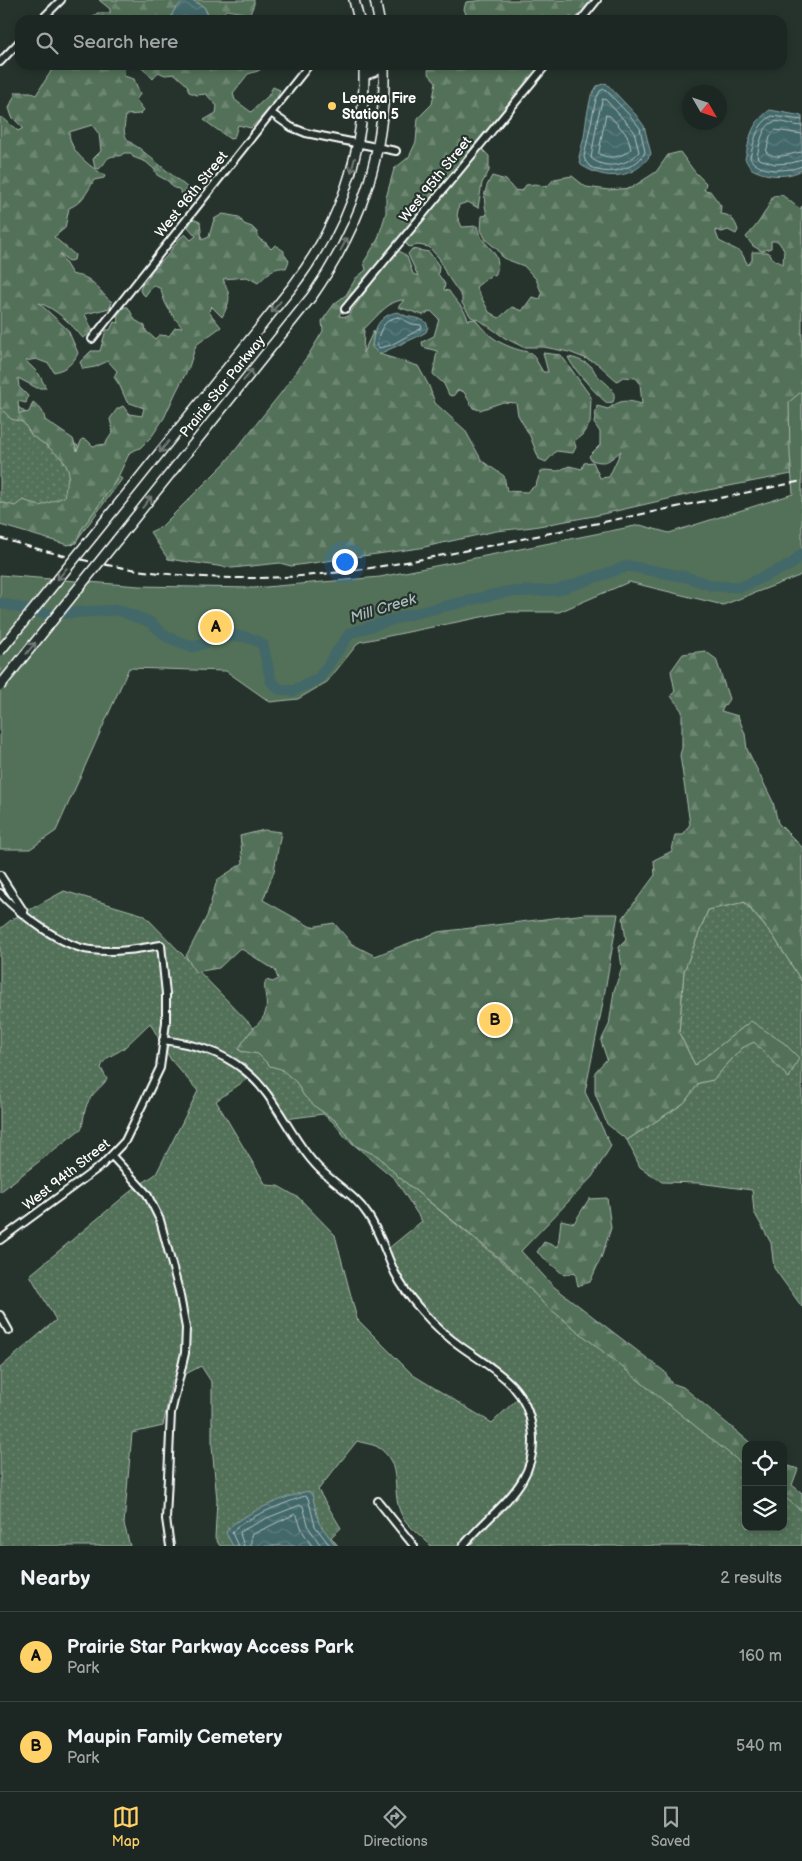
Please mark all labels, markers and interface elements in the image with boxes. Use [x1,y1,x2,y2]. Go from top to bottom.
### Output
search box [15,15,787,70]
icon: search [33,29,61,57]
text: Search here [73,31,178,54]
north arrow [682,85,727,130]
place label: Lenexa Fire Station 5 [342,90,416,123]
marker: Lenexa Fire Station 5 [326,100,338,112]
street label: West 95th Street [396,132,476,226]
street label: West 96th Street [151,147,232,241]
one-way arrow [348,157,357,173]
one-way arrow [339,237,349,252]
one-way arrow [271,300,282,313]
street label: Prairie Star Parkway [176,332,269,440]
one-way arrow [243,369,254,382]
one-way arrow [158,440,169,453]
one-way arrow [142,496,153,509]
your location [332,549,358,575]
one-way arrow [57,567,68,580]
water label: Mill Creek [348,589,419,628]
pin: A [200,608,232,646]
one-way arrow [25,642,36,655]
pin: B [479,1001,511,1039]
street label: West 94th Street [19,1135,114,1214]
map controls [742,1441,787,1531]
button: locate [742,1441,787,1486]
button: layers [742,1486,787,1531]
text: Nearby [20,1566,90,1591]
text: 2 results [720,1569,782,1588]
text: Prairie Star Parkway Access Park [67,1636,354,1659]
text: A [31,1647,41,1666]
text: 160 m [739,1647,782,1666]
text: Park [67,1659,99,1678]
text: Maupin Family Cemetery [67,1726,282,1749]
text: B [30,1737,42,1756]
text: 540 m [736,1737,782,1756]
text: Park [67,1749,99,1768]
tab: Map [112,1803,140,1850]
tab: Directions [363,1803,428,1850]
tab: Saved [651,1803,690,1850]

